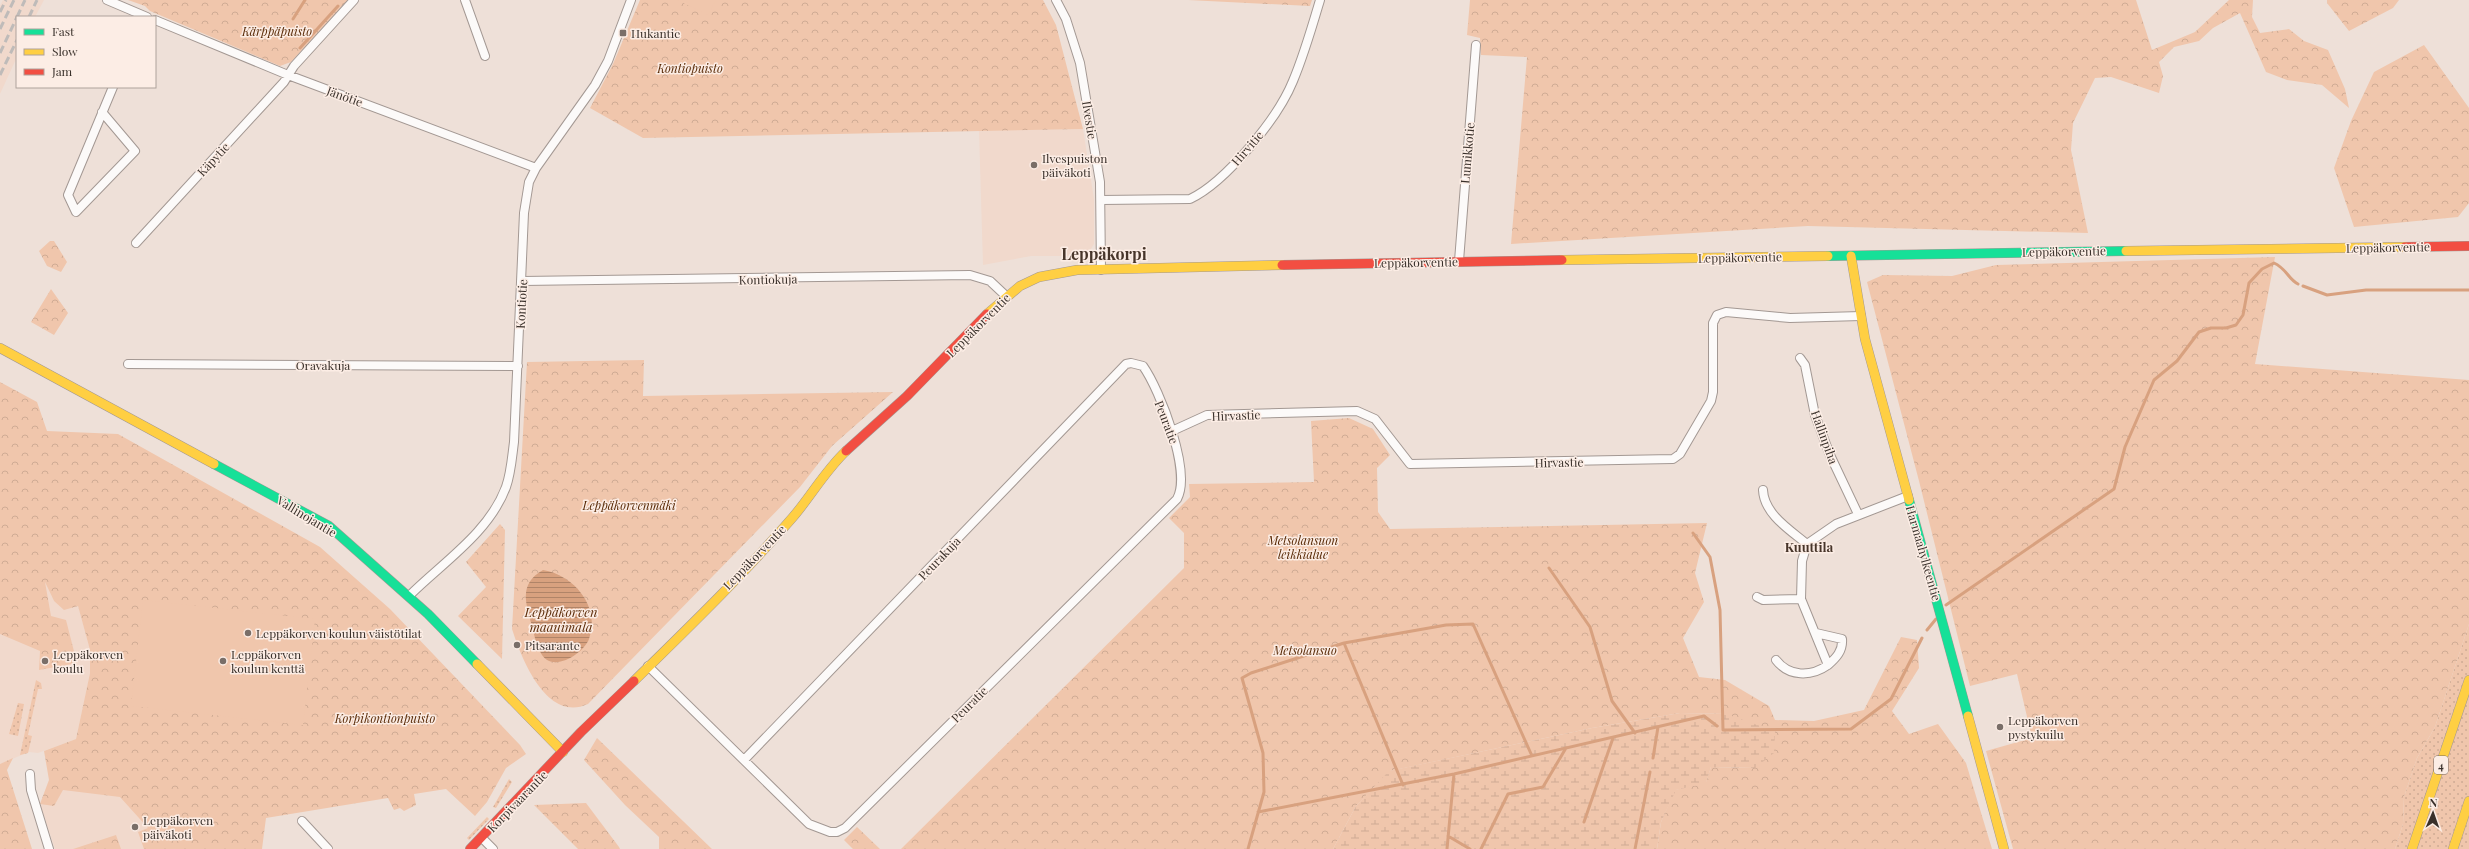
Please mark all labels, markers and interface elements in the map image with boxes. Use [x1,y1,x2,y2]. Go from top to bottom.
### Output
legend [16,16,156,88]
text: Fast [52,23,75,39]
park label: Kärppäpuisto [241,23,312,39]
place label: Hukantie [631,25,680,41]
marker: Hukantie [618,28,628,38]
text: Slow [52,43,78,59]
park label: Kontiopuisto [656,60,723,76]
text: Jam [51,63,73,79]
street label: Jänötie [324,82,365,110]
street label: Ilvestie [1079,100,1101,140]
street label: Lumikkotie [1456,122,1478,184]
street label: Hirvitie [1227,127,1267,169]
street label: Käpytie [193,139,233,179]
place label: Ilvespuiston päiväkoti [1042,150,1108,180]
marker: Ilvespuiston päiväkoti [1029,160,1039,170]
street label: Leppäkorventie [2346,238,2430,256]
street label: Leppäkorventie [2022,242,2106,260]
district label: Leppäkorpi [1061,243,1147,264]
street label: Leppäkorventie [1698,248,1782,266]
street label: Leppäkorventie [1374,253,1458,271]
street label: Kontiokuja [739,270,797,288]
street label: Kontiotie [512,279,530,329]
street label: Leppäkorventie [943,290,1013,360]
street label: Oravakuja [296,357,350,373]
street label: Peuratie [1151,398,1183,446]
street label: Hirvastie [1211,406,1261,424]
street label: Hallinpiha [1808,408,1842,466]
street label: Hirvastie [1534,454,1584,470]
street label: Vallinojantie [273,491,340,540]
park label: Leppäkorvenmäki [581,497,676,513]
street label: Harmaahylkeentie [1903,503,1945,603]
street label: Leppäkorventie [719,521,789,593]
park label: Metsolansuon leikkialue [1267,532,1338,562]
street label: Peurakuja [914,533,964,583]
district label: Kuuttila [1785,538,1834,555]
water label: Leppäkorven maauimala [524,603,597,635]
place label: Leppäkorven koulun väistötilat [256,625,423,641]
marker: Leppäkorven koulun väistötilat [243,628,253,638]
place label: Pitsarante [525,637,580,653]
marker: Pitsarante [512,640,522,650]
park label: Metsolansuo [1272,642,1337,658]
place label: Leppäkorven koulu [53,646,123,676]
place label: Leppäkorven koulun kenttä [231,646,305,676]
marker: Leppäkorven koulu [40,656,50,666]
marker: Leppäkorven koulun kenttä [218,656,228,666]
street label: Peuratie [947,682,991,726]
park label: Korpikontionpuisto [334,710,435,726]
place label: Leppäkorven pystykuilu [2008,712,2078,742]
marker: Leppäkorven pystykuilu [1995,722,2005,732]
road number: 4 [2434,756,2448,774]
street label: Korpivaarantie [483,767,551,835]
north arrow [2413,793,2453,833]
text: N [2429,795,2438,810]
place label: Leppäkorven päiväkoti [143,812,213,842]
marker: Leppäkorven päiväkoti [130,822,140,832]

